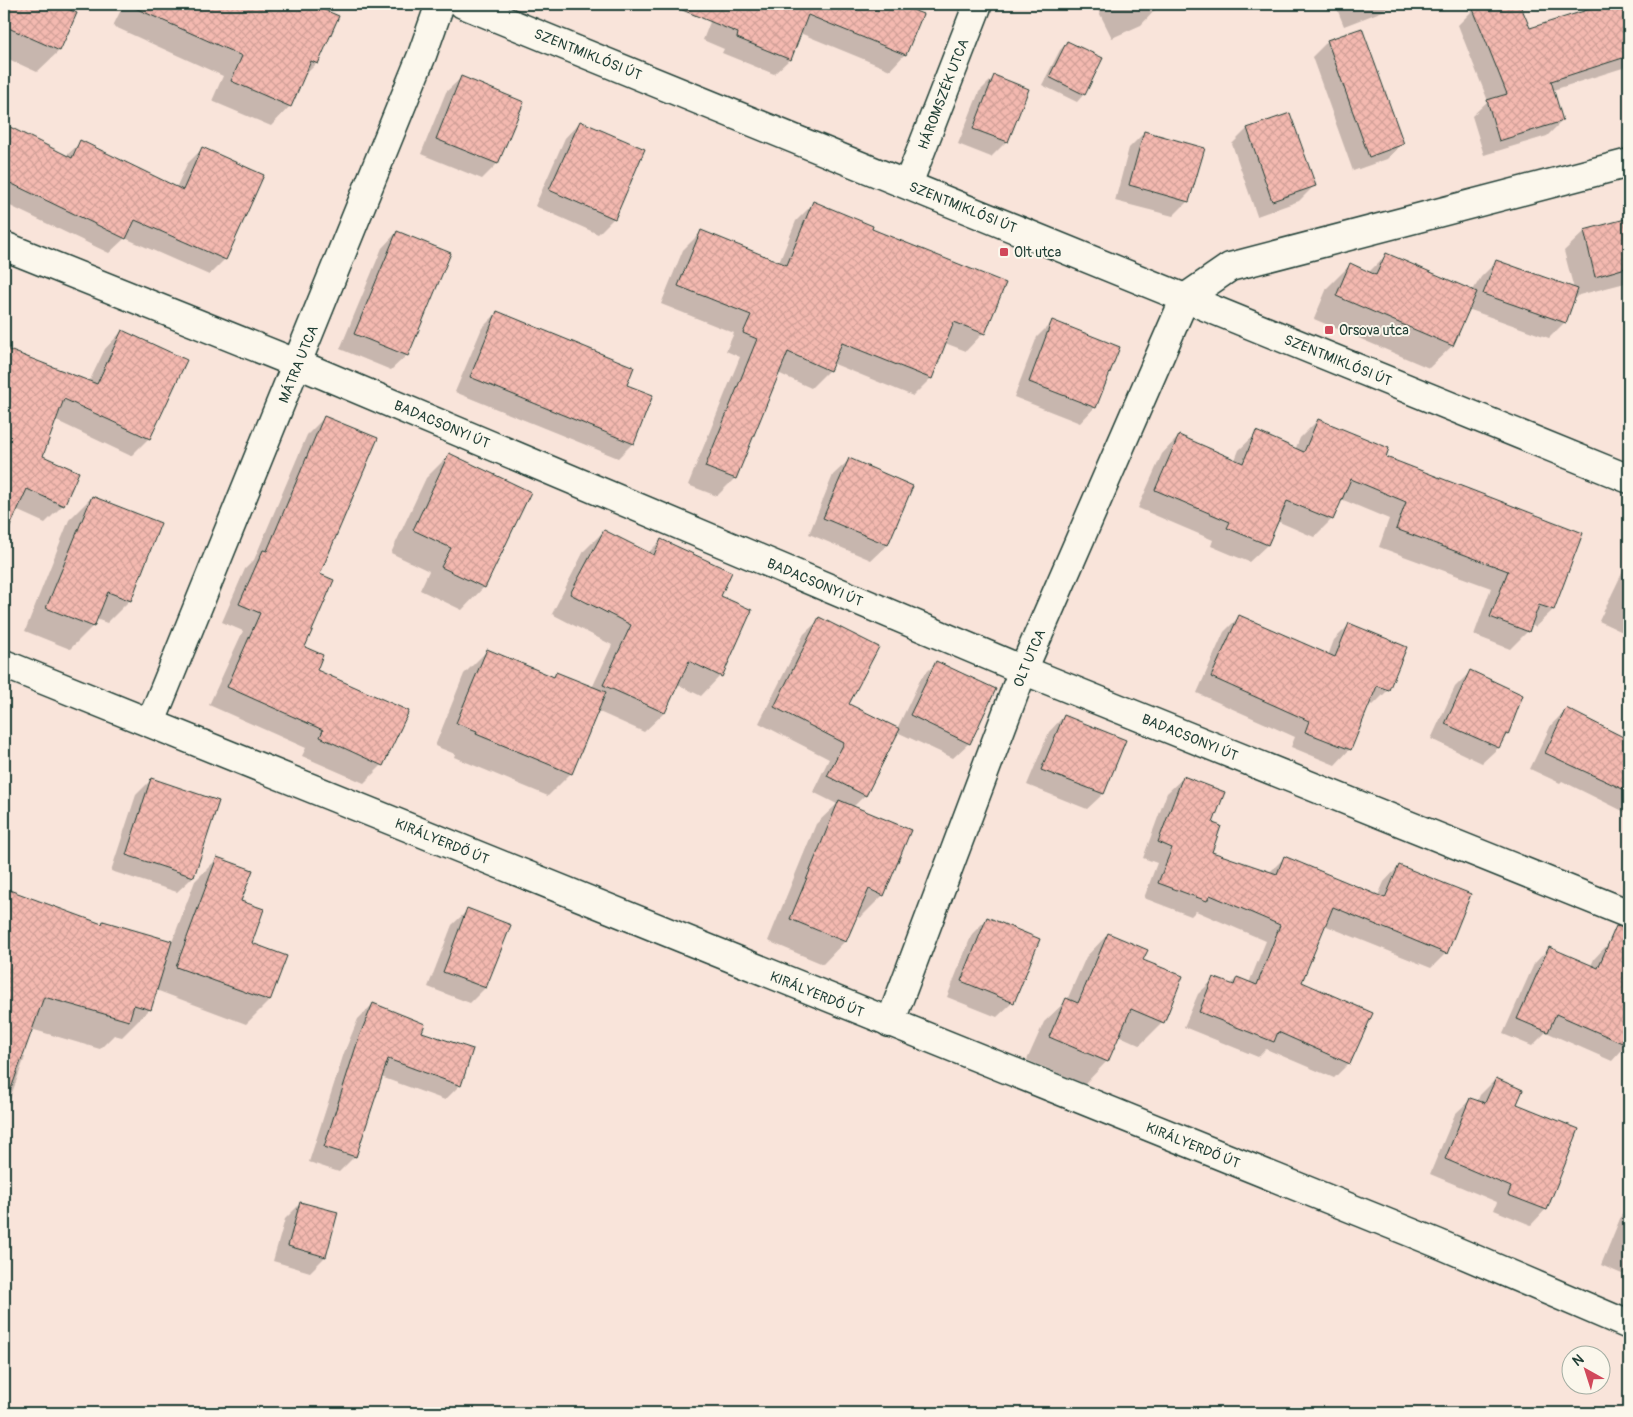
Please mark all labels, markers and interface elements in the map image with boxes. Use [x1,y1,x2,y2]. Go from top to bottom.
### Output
street label: SZENTMIKLÓSI ÚT [532,24,645,84]
street label: HÁROMSZÉK UTCA [914,36,972,152]
street label: SZENTMIKLÓSI ÚT [907,177,1020,237]
place label: Olt utca [1014,244,1061,261]
marker: Olt utca [998,246,1010,258]
street label: MÁTRA UTCA [274,322,322,406]
place label: Orsova utca [1339,322,1409,339]
marker: Orsova utca [1323,324,1335,336]
street label: SZENTMIKLÓSI ÚT [1282,330,1395,390]
street label: BADACSONYI ÚT [391,397,492,452]
street label: BADACSONYI ÚT [764,555,865,610]
street label: OLT UTCA [1010,627,1049,690]
street label: BADACSONYI ÚT [1139,710,1241,765]
street label: KIRÁLYERDŐ ÚT [392,814,492,868]
street label: KIRÁLYERDŐ ÚT [767,967,867,1021]
street label: KIRÁLYERDŐ ÚT [1143,1118,1243,1172]
north arrow [1560,1344,1610,1394]
text: N [1569,1351,1587,1370]

